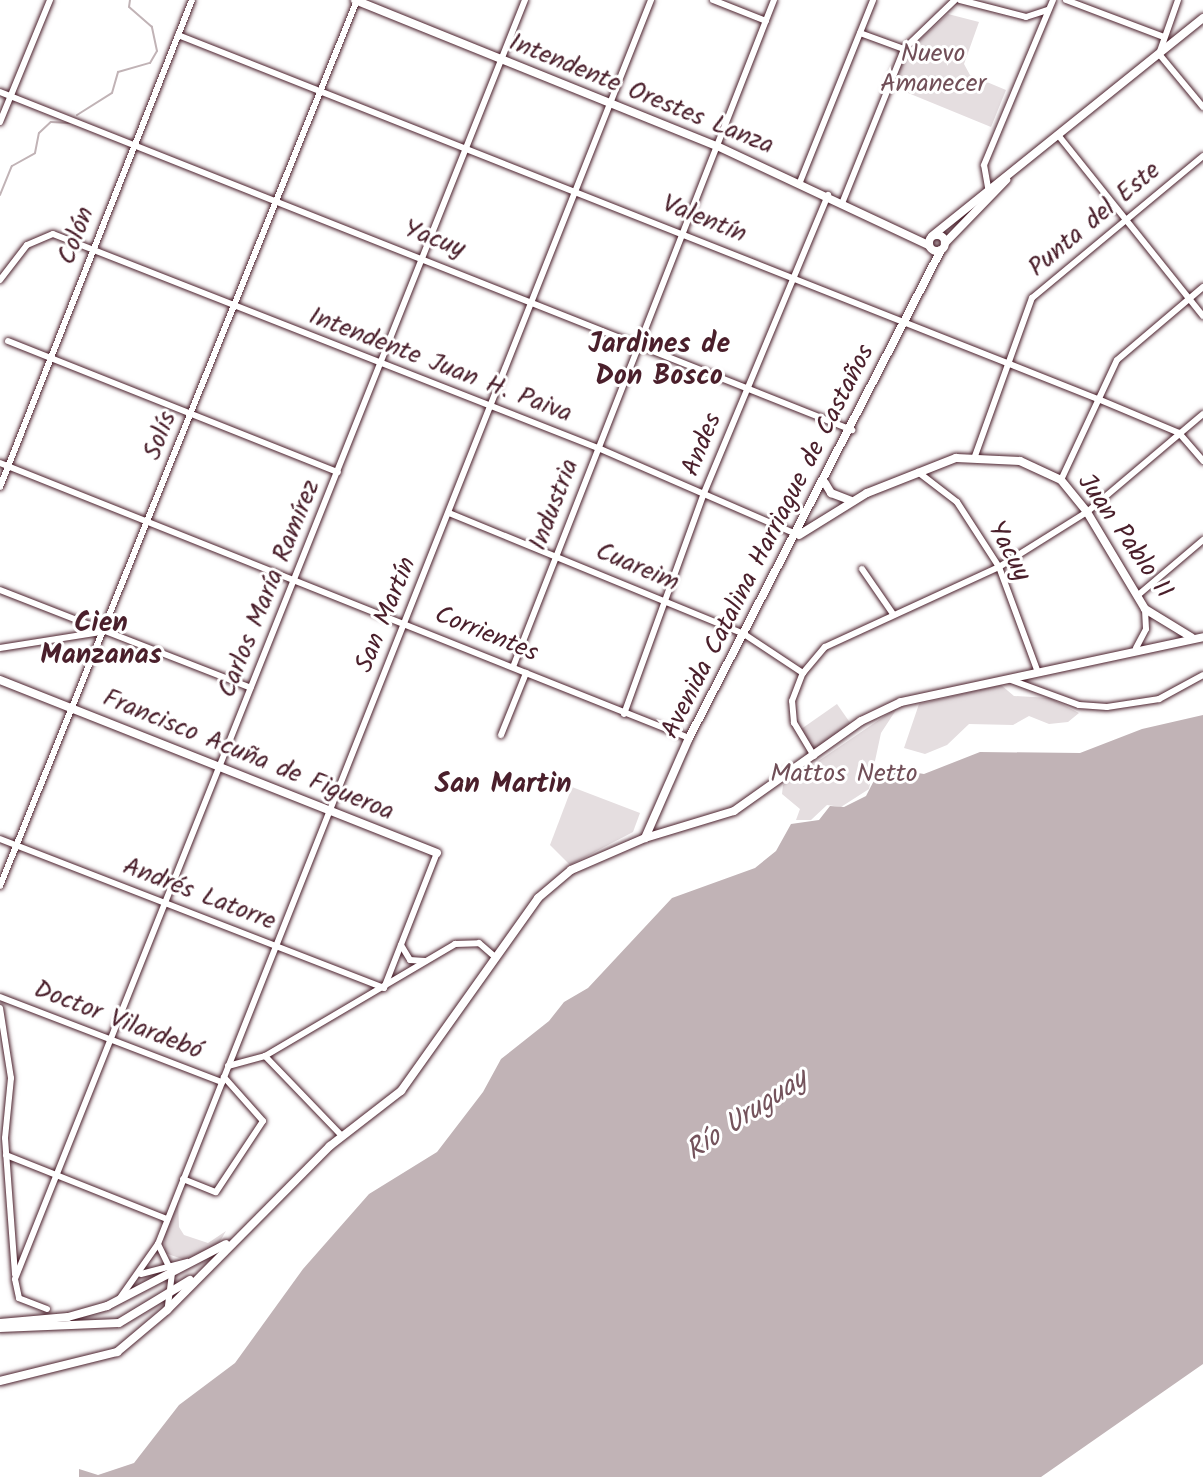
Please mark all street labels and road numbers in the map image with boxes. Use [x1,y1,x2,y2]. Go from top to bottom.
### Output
street label: Intendente Orestes Lanza [504,28,778,162]
street label: Punta del Este [1023,156,1167,284]
street label: Valentín [657,189,751,251]
street label: Colón [52,203,102,269]
street label: Yacuy [399,214,469,266]
street label: Intendente Juan H. Paiva [304,301,576,431]
street label: Avenida Catalina Harriague de Castaños [656,340,882,744]
street label: Solís [138,407,184,465]
street label: Andes [676,409,730,481]
street label: Industria [523,455,587,555]
street label: Juan Pablo II [1069,468,1179,606]
street label: Carlos María Ramírez [212,476,328,702]
street label: Yacuy [979,517,1037,587]
street label: Cuareim [591,537,683,599]
street label: San Martín [350,553,424,677]
street label: Corrientes [430,600,542,670]
street label: Francisco Acuña de Figueroa [98,683,398,829]
street label: Andrés Latorre [118,852,280,938]
street label: Doctor Vilardebó [29,974,207,1068]

